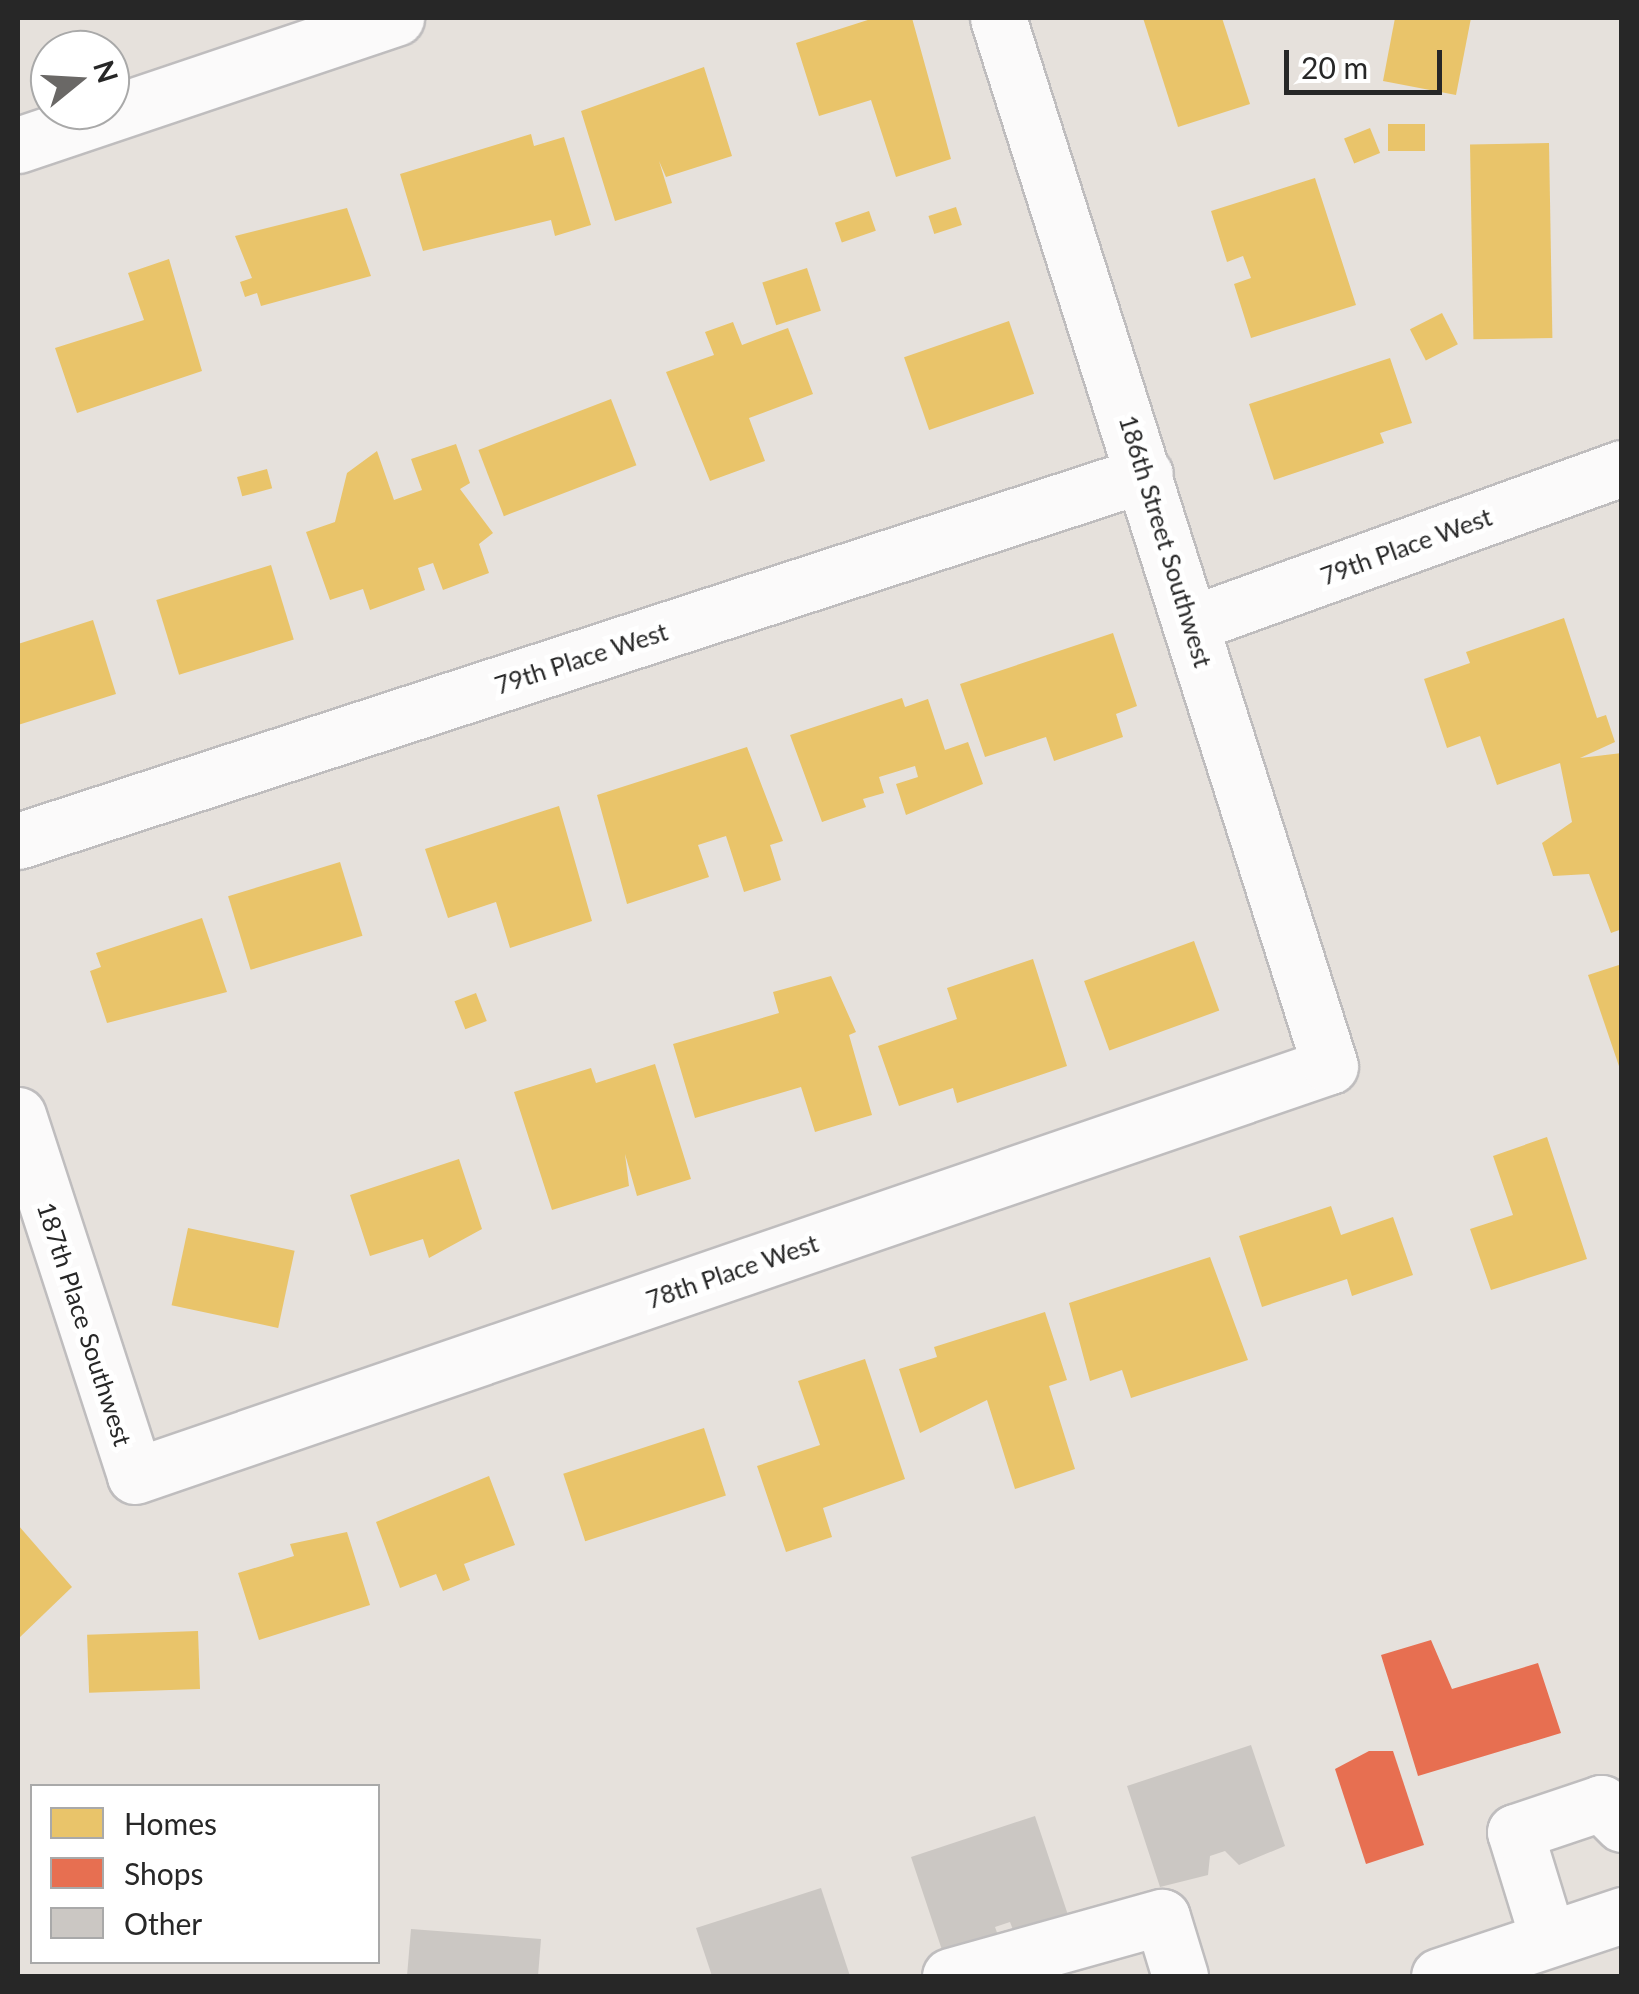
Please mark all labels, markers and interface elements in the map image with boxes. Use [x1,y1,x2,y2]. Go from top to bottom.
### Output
north arrow [30,30,130,130]
scale bar [1289,30,1446,92]
text: 20 m [1301,49,1368,85]
text: N [87,56,126,87]
street label: 186th Street Southwest [1113,411,1219,671]
street label: 79th Place West [1316,501,1496,591]
street label: 79th Place West [491,616,671,700]
street label: 187th Place Southwest [31,1198,139,1450]
street label: 78th Place West [642,1227,822,1315]
legend [30,1784,380,1964]
text: Homes [124,1805,217,1841]
text: Shops [124,1855,204,1891]
text: Other [124,1905,202,1941]

